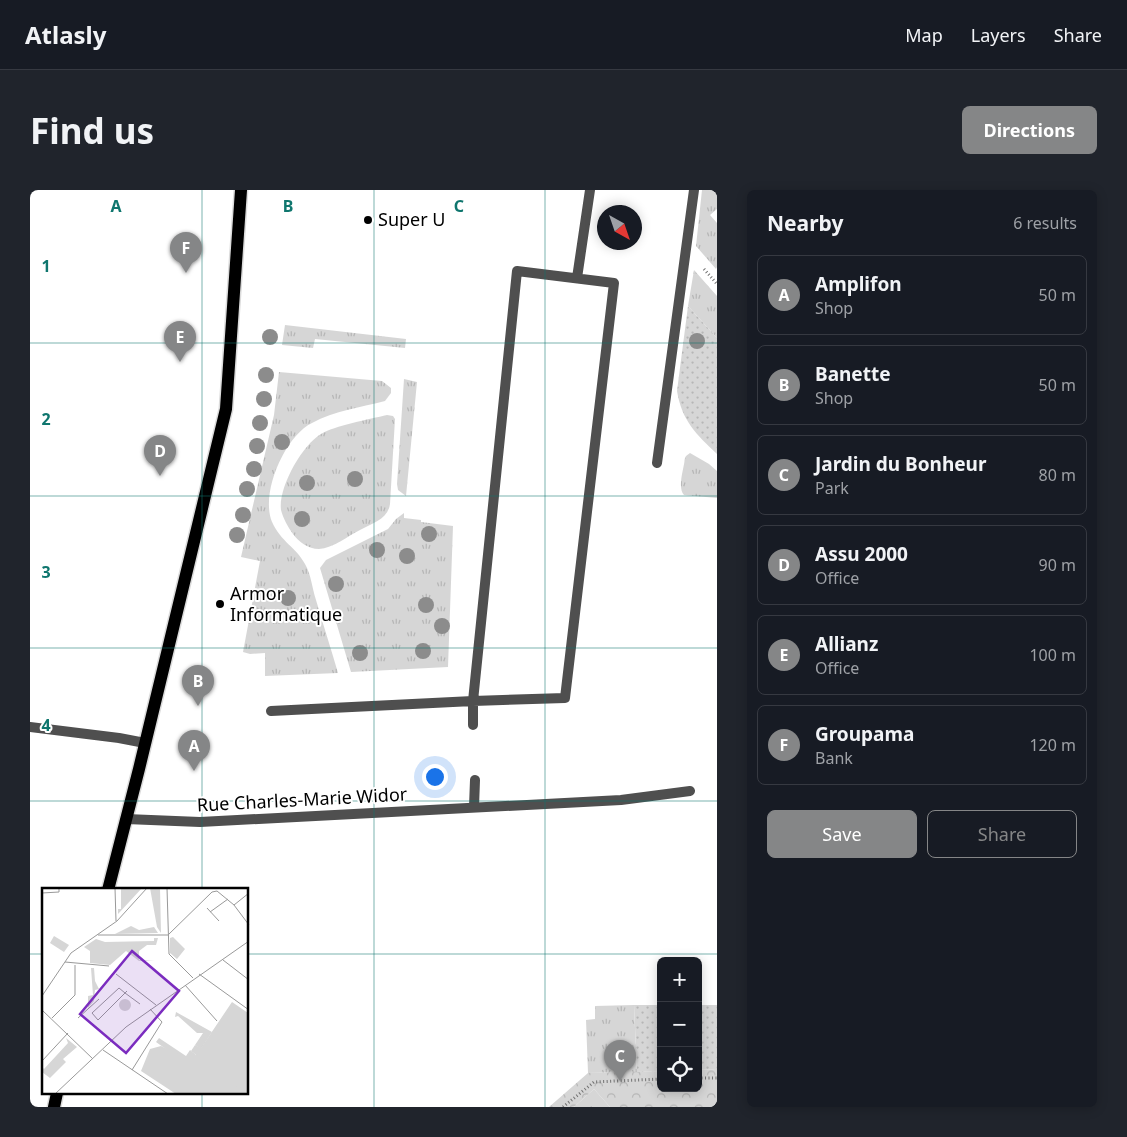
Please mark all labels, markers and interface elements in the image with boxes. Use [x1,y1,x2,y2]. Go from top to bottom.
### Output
text: Atlasly [25,18,106,51]
text: Map [905,23,943,47]
text: Layers [971,23,1026,47]
text: Share [1054,23,1102,47]
button: Directions [962,106,1097,154]
text: Find us [30,107,154,154]
text: A [110,195,122,217]
text: B [283,195,293,217]
text: C [454,195,464,217]
north arrow [597,205,642,250]
place label: Super U [378,207,446,231]
text: Nearby [767,209,843,237]
text: 6 results [1013,212,1077,234]
marker: Super U [362,214,374,226]
pin: F [170,232,202,273]
text: 1 [41,255,51,277]
text: Amplifon [815,271,902,297]
text: A [778,284,790,306]
text: 50 m [1039,284,1076,306]
text: Shop [815,297,853,319]
pin: E [164,321,196,362]
text: Banette [815,361,891,387]
text: B [779,374,789,396]
text: 50 m [1039,374,1076,396]
text: Shop [815,387,853,409]
text: 2 [41,408,51,430]
pin: D [144,435,176,476]
text: Jardin du Bonheur [815,451,986,477]
text: C [779,464,789,486]
text: 80 m [1039,464,1076,486]
text: Park [815,477,849,499]
text: Assu 2000 [815,541,908,567]
text: D [778,554,790,576]
text: 90 m [1039,554,1076,576]
text: 3 [41,561,51,583]
text: Office [815,567,859,589]
place label: Armor Informatique [230,581,342,626]
marker: Armor Informatique [214,598,226,610]
text: Allianz [815,631,878,657]
text: E [780,644,788,666]
text: 100 m [1029,644,1076,666]
text: Office [815,657,859,679]
pin: B [182,665,214,706]
text: 4 [41,714,51,736]
text: Groupama [815,721,914,747]
pin: A [178,730,210,771]
text: F [780,734,788,756]
text: 120 m [1029,734,1076,756]
text: Bank [815,747,853,769]
your location [422,764,448,790]
street label: Rue Charles-Marie Widor [196,781,408,816]
button: Save [767,810,917,858]
button: Share [927,810,1077,858]
inset map [42,888,249,1094]
map controls [657,957,702,1092]
button: + [657,957,702,1002]
button: − [657,1002,702,1047]
pin: C [604,1040,636,1081]
button: locate [657,1047,702,1092]

